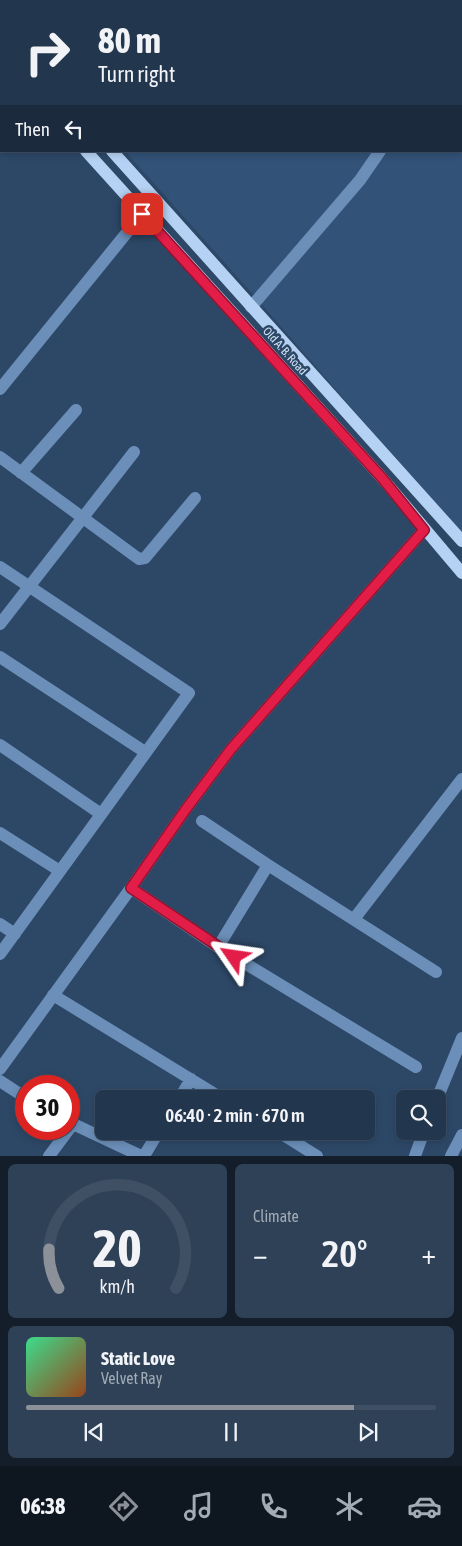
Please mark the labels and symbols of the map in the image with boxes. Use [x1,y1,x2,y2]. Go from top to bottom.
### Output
pin [121,193,163,235]
street label: Old A. B. Road [260,324,310,378]
position arrow [207,930,259,982]
speed limit sign: 30 [15,1075,80,1140]

